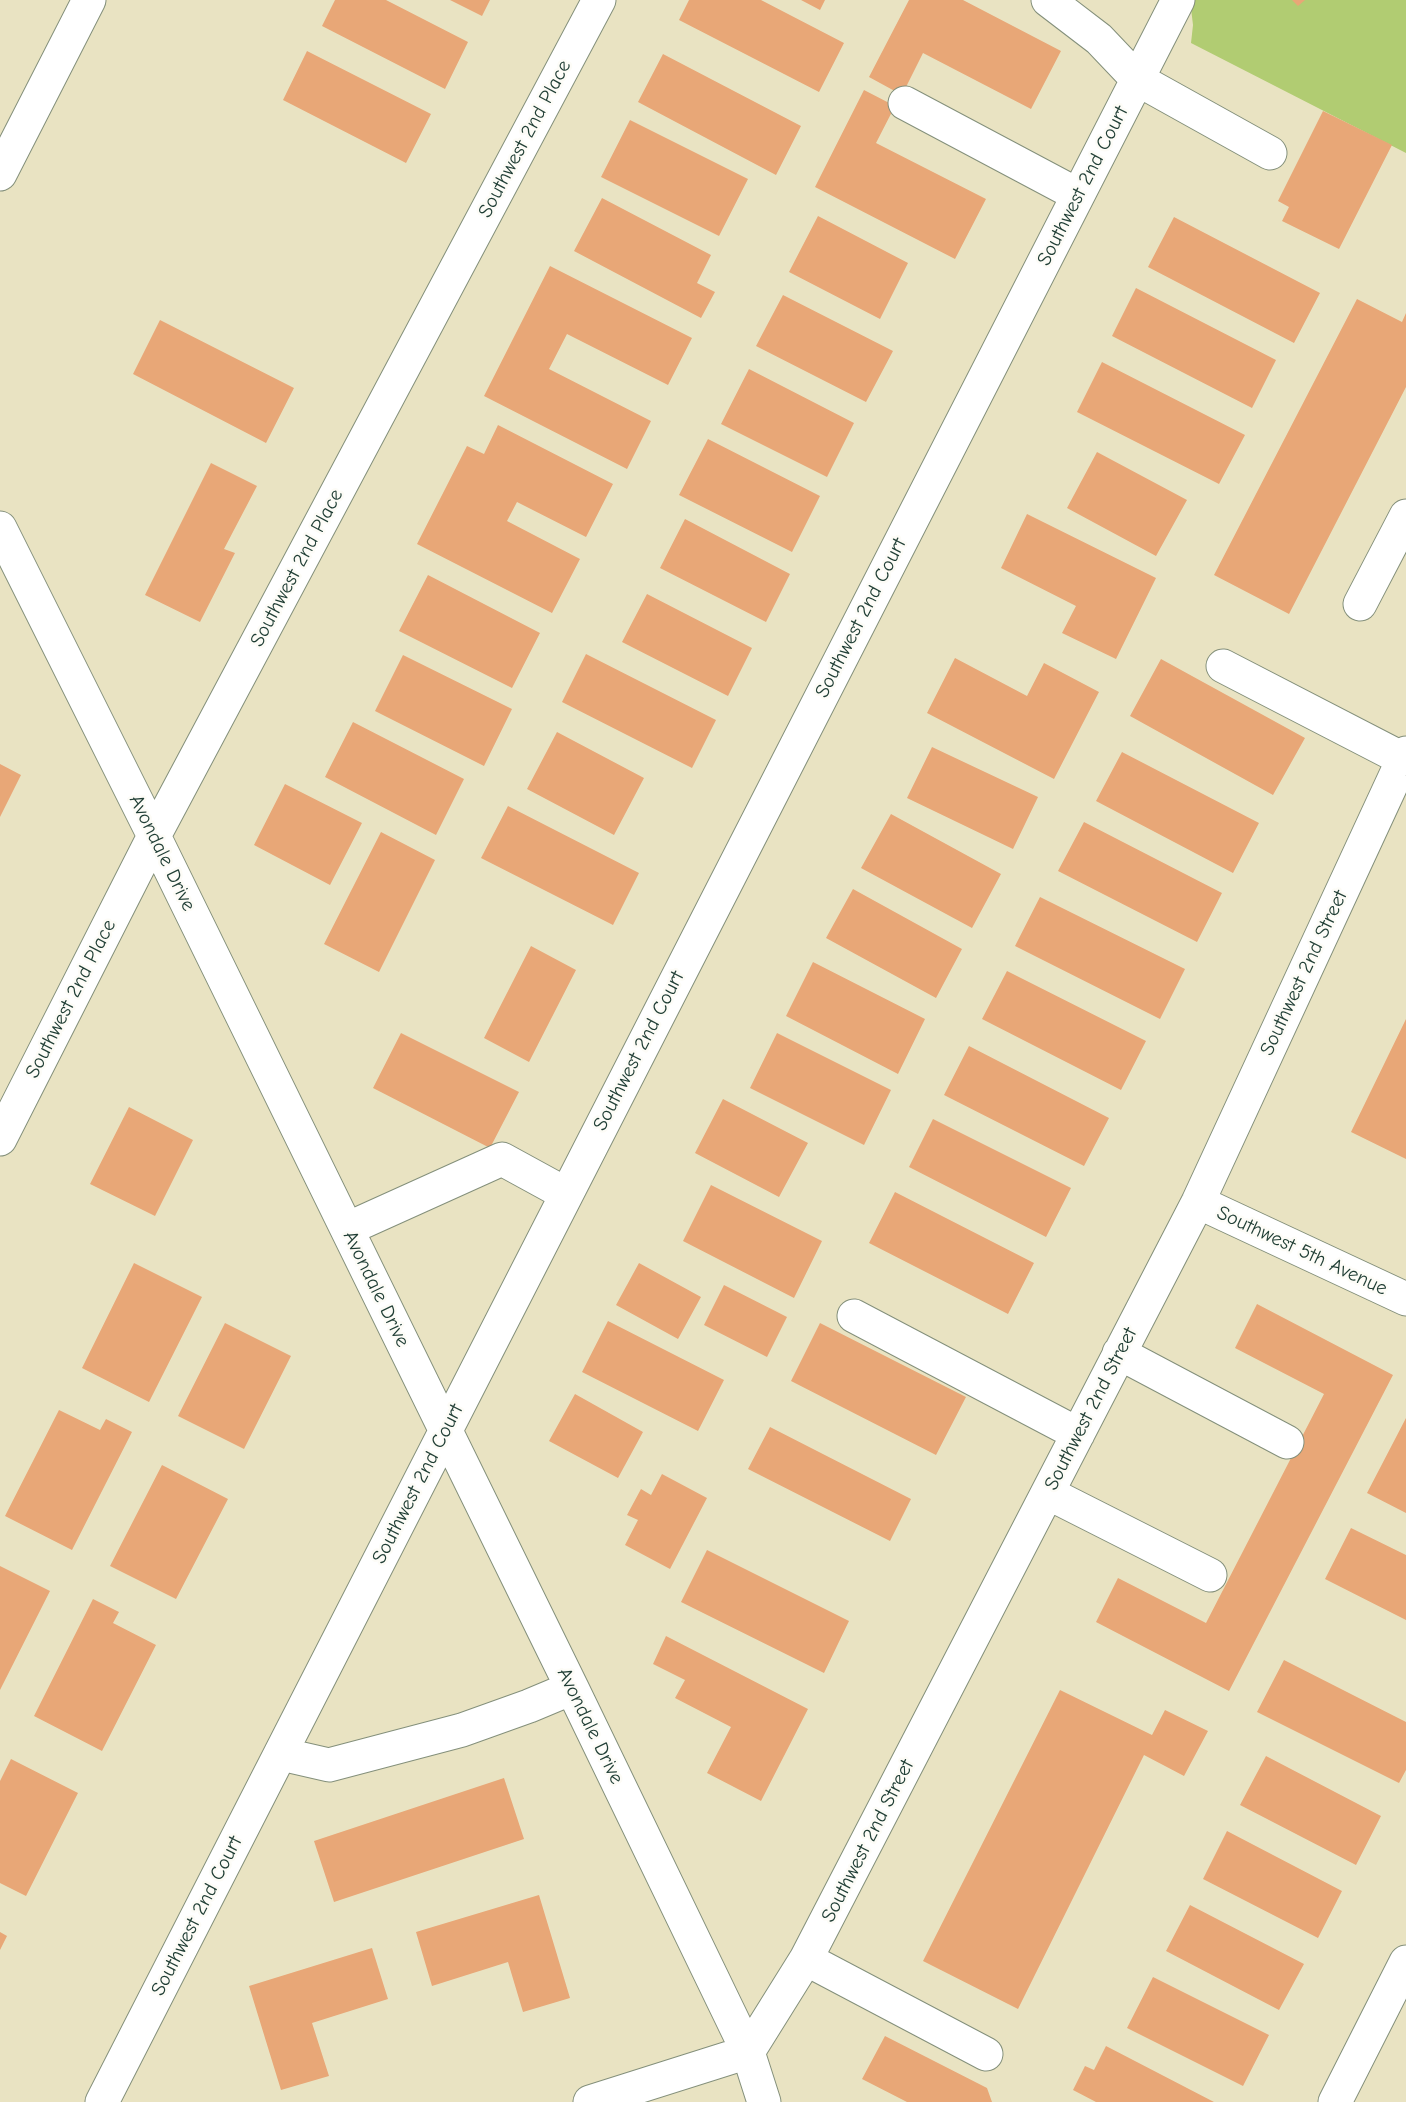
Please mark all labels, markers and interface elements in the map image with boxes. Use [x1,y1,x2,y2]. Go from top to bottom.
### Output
street label: Southwest 2nd Place [473,56,577,222]
street label: Southwest 2nd Court [1032,102,1134,270]
street label: Southwest 2nd Place [245,485,349,651]
street label: Southwest 2nd Court [810,534,912,702]
street label: Avondale Drive [124,791,200,915]
street label: Southwest 2nd Street [1255,887,1353,1059]
street label: Southwest 2nd Place [21,916,121,1082]
street label: Southwest 2nd Court [588,967,690,1135]
street label: Southwest 5th Avenue [1213,1201,1391,1301]
street label: Avondale Drive [338,1227,414,1351]
street label: Southwest 2nd Street [1040,1324,1142,1494]
street label: Southwest 2nd Court [367,1400,469,1568]
street label: Avondale Drive [552,1664,628,1788]
street label: Southwest 2nd Street [817,1756,919,1926]
street label: Southwest 2nd Court [146,1832,248,2000]

